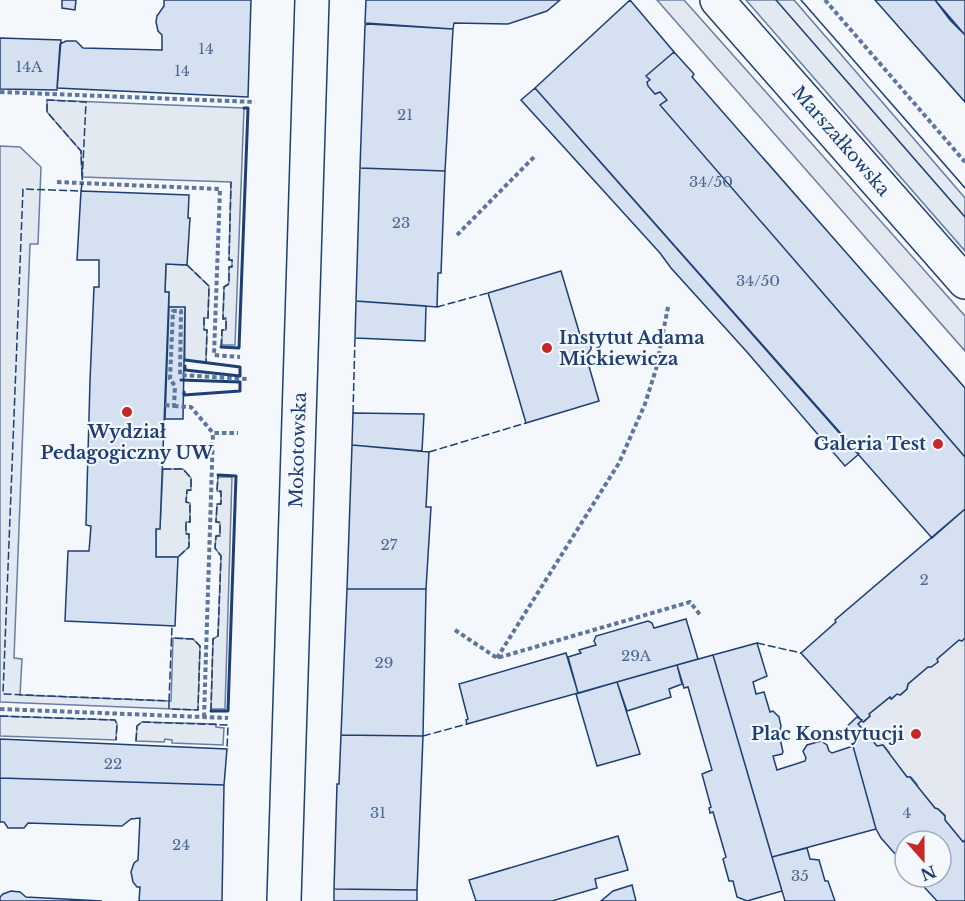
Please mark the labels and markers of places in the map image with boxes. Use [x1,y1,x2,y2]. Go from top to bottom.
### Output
place label: Instytut Adama Mickiewicza [559,327,705,370]
marker: Instytut Adama Mickiewicza [540,341,554,355]
marker: Wydział Pedagogiczny UW [120,405,134,419]
place label: Wydział Pedagogiczny UW [41,421,214,464]
place label: Galeria Test [814,433,926,455]
marker: Galeria Test [931,437,945,451]
place label: Plac Konstytucji [751,723,904,745]
marker: Plac Konstytucji [909,727,923,741]

